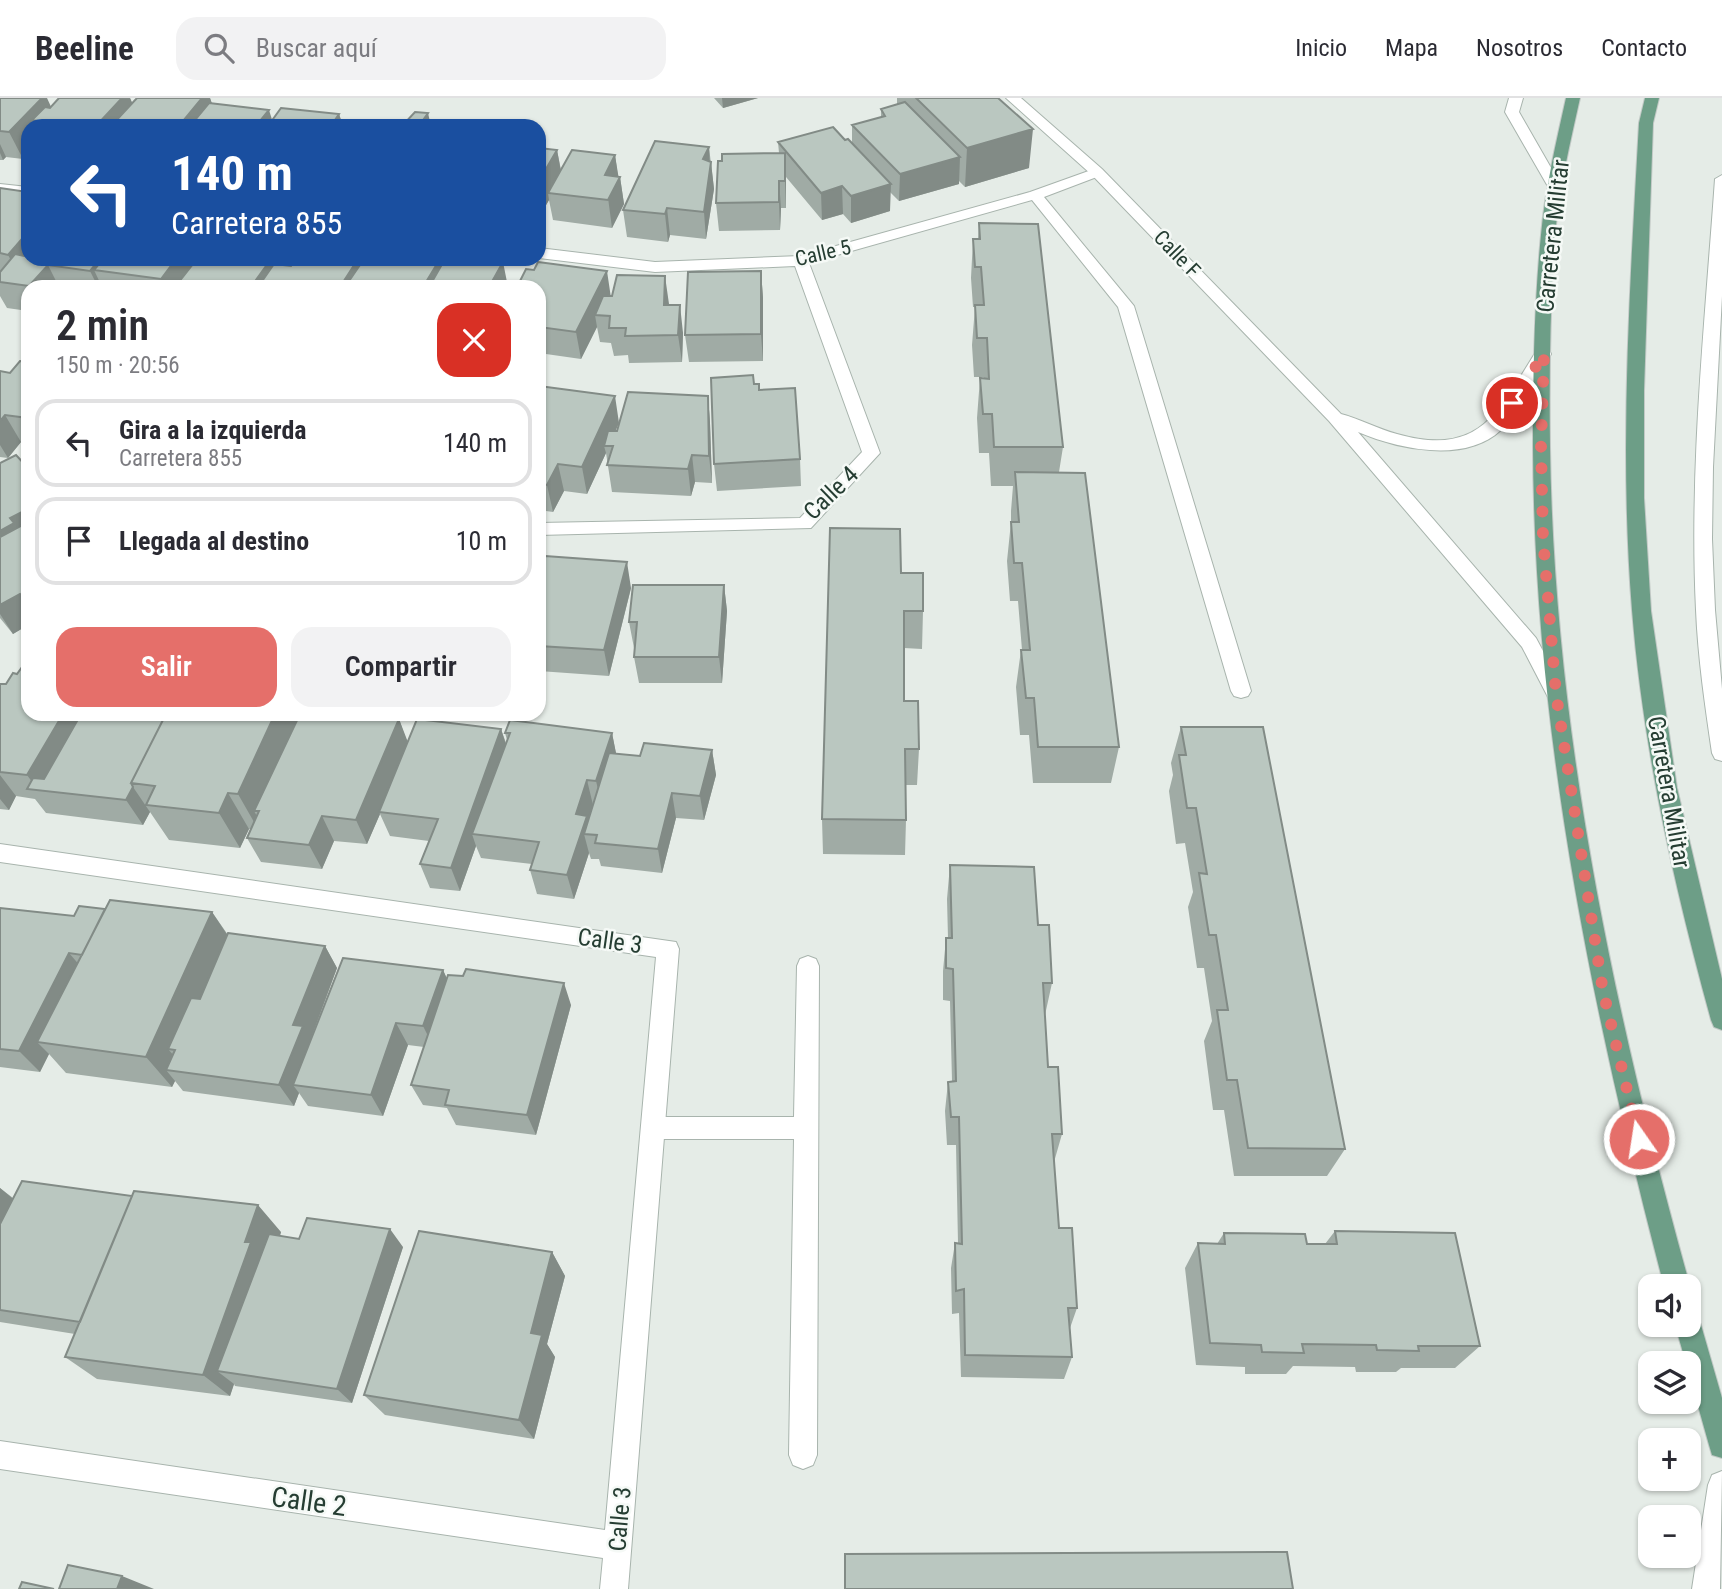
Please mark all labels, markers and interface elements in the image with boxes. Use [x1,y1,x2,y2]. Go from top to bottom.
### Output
search box [176,17,666,80]
text: Beeline [35,29,134,68]
icon: search [200,29,238,67]
text: Buscar aquí [256,33,377,63]
text: Inicio [1295,34,1347,62]
text: Mapa [1385,34,1438,62]
text: Nosotros [1476,34,1563,62]
text: Contacto [1601,34,1687,62]
text: 140 m [171,145,293,202]
icon: left [56,147,147,238]
street label: Carretera Militar [1531,158,1575,314]
text: Carretera 855 [171,204,342,242]
street label: Calle F [1149,225,1205,283]
street label: Calle 5 [793,235,853,271]
text: 2 min [56,301,149,350]
button: close [437,303,511,377]
text: 150 m · 20:56 [56,352,180,379]
pin [1482,373,1542,433]
icon: arrive [1493,384,1531,422]
text: Gira a la izquierda [119,415,307,445]
icon: left [60,424,98,462]
text: 140 m [443,428,507,458]
text: Carretera 855 [119,445,242,472]
street label: Calle 4 [798,460,864,526]
icon: arrive [60,522,98,560]
text: Llegada al destino [119,526,309,556]
text: 10 m [456,526,507,556]
button: Salir [56,627,277,707]
button: Compartir [291,627,511,707]
street label: Carretera Militar [1642,714,1696,870]
street label: Calle 3 [576,923,644,959]
position arrow [1602,1102,1676,1176]
map controls [1638,1274,1701,1568]
button: sound [1638,1274,1701,1337]
button: layers [1638,1351,1701,1414]
button: + [1638,1428,1701,1491]
street label: Calle 2 [269,1480,349,1523]
street label: Calle 3 [603,1486,637,1552]
button: − [1638,1505,1701,1568]

